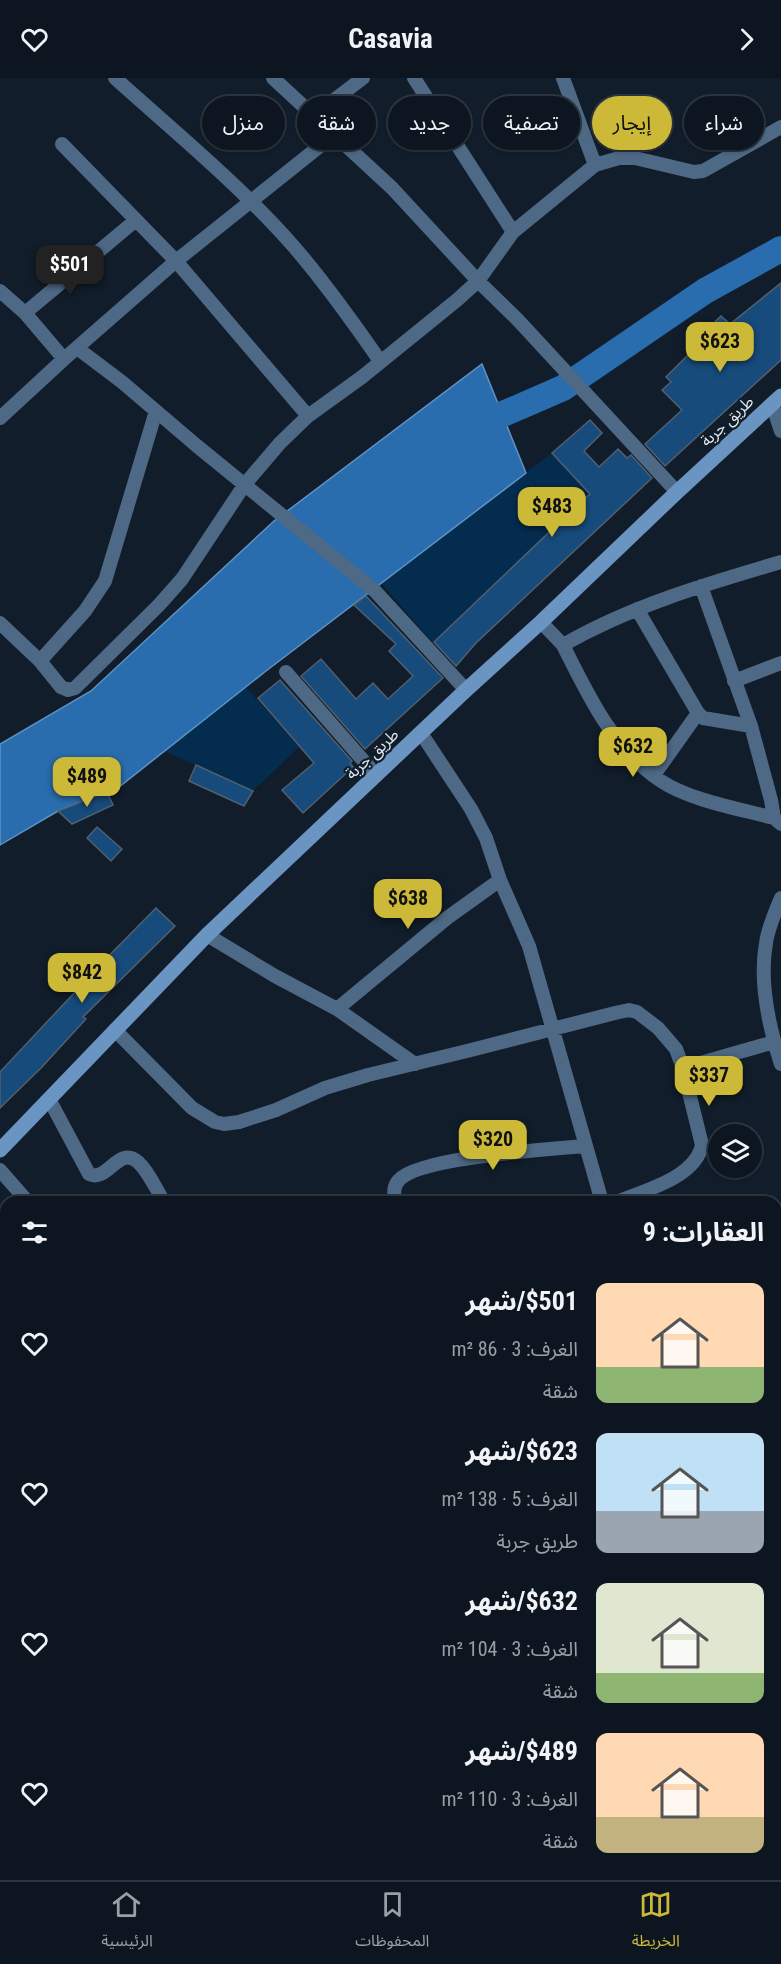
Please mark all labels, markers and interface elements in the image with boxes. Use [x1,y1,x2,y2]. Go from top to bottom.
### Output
icon: heart [18,23,51,56]
text: Casavia [348,23,433,55]
icon: forward [730,23,763,56]
chip: منزل [202,96,285,150]
chip: شقة [297,96,376,150]
chip: جديد [388,96,471,150]
chip: تصفية [483,96,580,150]
chip: إيجار [592,96,672,150]
chip: شراء [684,96,764,150]
pin: $501 [34,245,106,296]
text: $501 [50,252,90,276]
pin: $623 [684,322,756,373]
text: $623 [700,329,740,353]
street label: طريق جربة [697,392,758,451]
pin: $483 [516,487,588,538]
text: $483 [532,494,572,518]
street label: طريق جربة [342,725,403,784]
pin: $632 [597,727,669,778]
text: $632 [613,734,653,758]
pin: $489 [51,757,123,808]
text: $489 [67,764,107,788]
pin: $638 [372,879,444,930]
text: $638 [388,886,428,910]
pin: $842 [46,953,118,1004]
text: $842 [62,960,102,984]
pin: $337 [673,1056,745,1107]
text: $337 [689,1063,729,1087]
pin: $320 [457,1120,529,1171]
map controls [708,1124,762,1178]
button: layers [708,1124,762,1178]
text: $320 [473,1127,513,1151]
icon: filters [18,1216,51,1249]
text: العقارات: 9 [643,1217,764,1247]
text: $501/شهر [466,1286,578,1316]
icon: home [644,1307,716,1379]
icon: heart [18,1327,51,1360]
text: الغرف: 3 · 86 m² [451,1337,578,1361]
text: شقة [543,1379,578,1403]
text: $623/شهر [466,1436,578,1466]
icon: home [644,1457,716,1529]
icon: heart [18,1477,51,1510]
text: الغرف: 5 · 138 m² [442,1487,578,1511]
text: طريق جربة [496,1529,578,1553]
text: $632/شهر [466,1586,578,1616]
icon: home [644,1607,716,1679]
icon: heart [18,1627,51,1660]
text: الغرف: 3 · 104 m² [442,1637,578,1661]
text: شقة [543,1679,578,1703]
text: $489/شهر [466,1736,578,1766]
icon: home [644,1757,716,1829]
icon: heart [18,1777,51,1810]
text: الغرف: 3 · 110 m² [442,1787,578,1811]
text: شقة [543,1829,578,1853]
tab: الرئيسية [101,1888,153,1958]
tab: المحفوظات [355,1888,429,1958]
tab: الخريطة [632,1888,680,1958]

